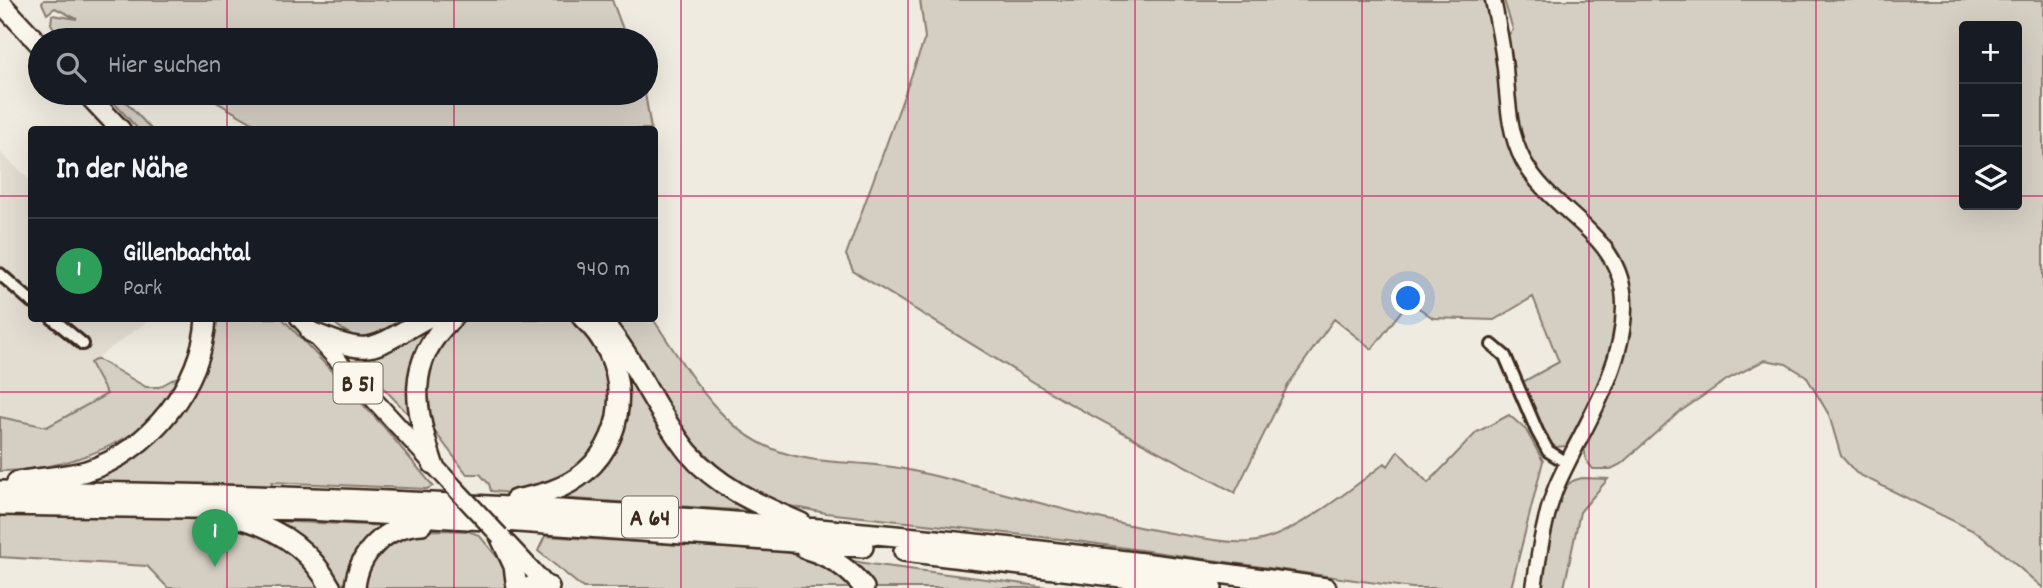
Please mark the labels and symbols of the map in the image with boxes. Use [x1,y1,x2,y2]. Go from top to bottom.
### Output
your location [1391,281,1425,315]
road number: B 51 [334,362,382,404]
road number: A 64 [622,496,678,538]
pin: 1 [192,509,238,567]

